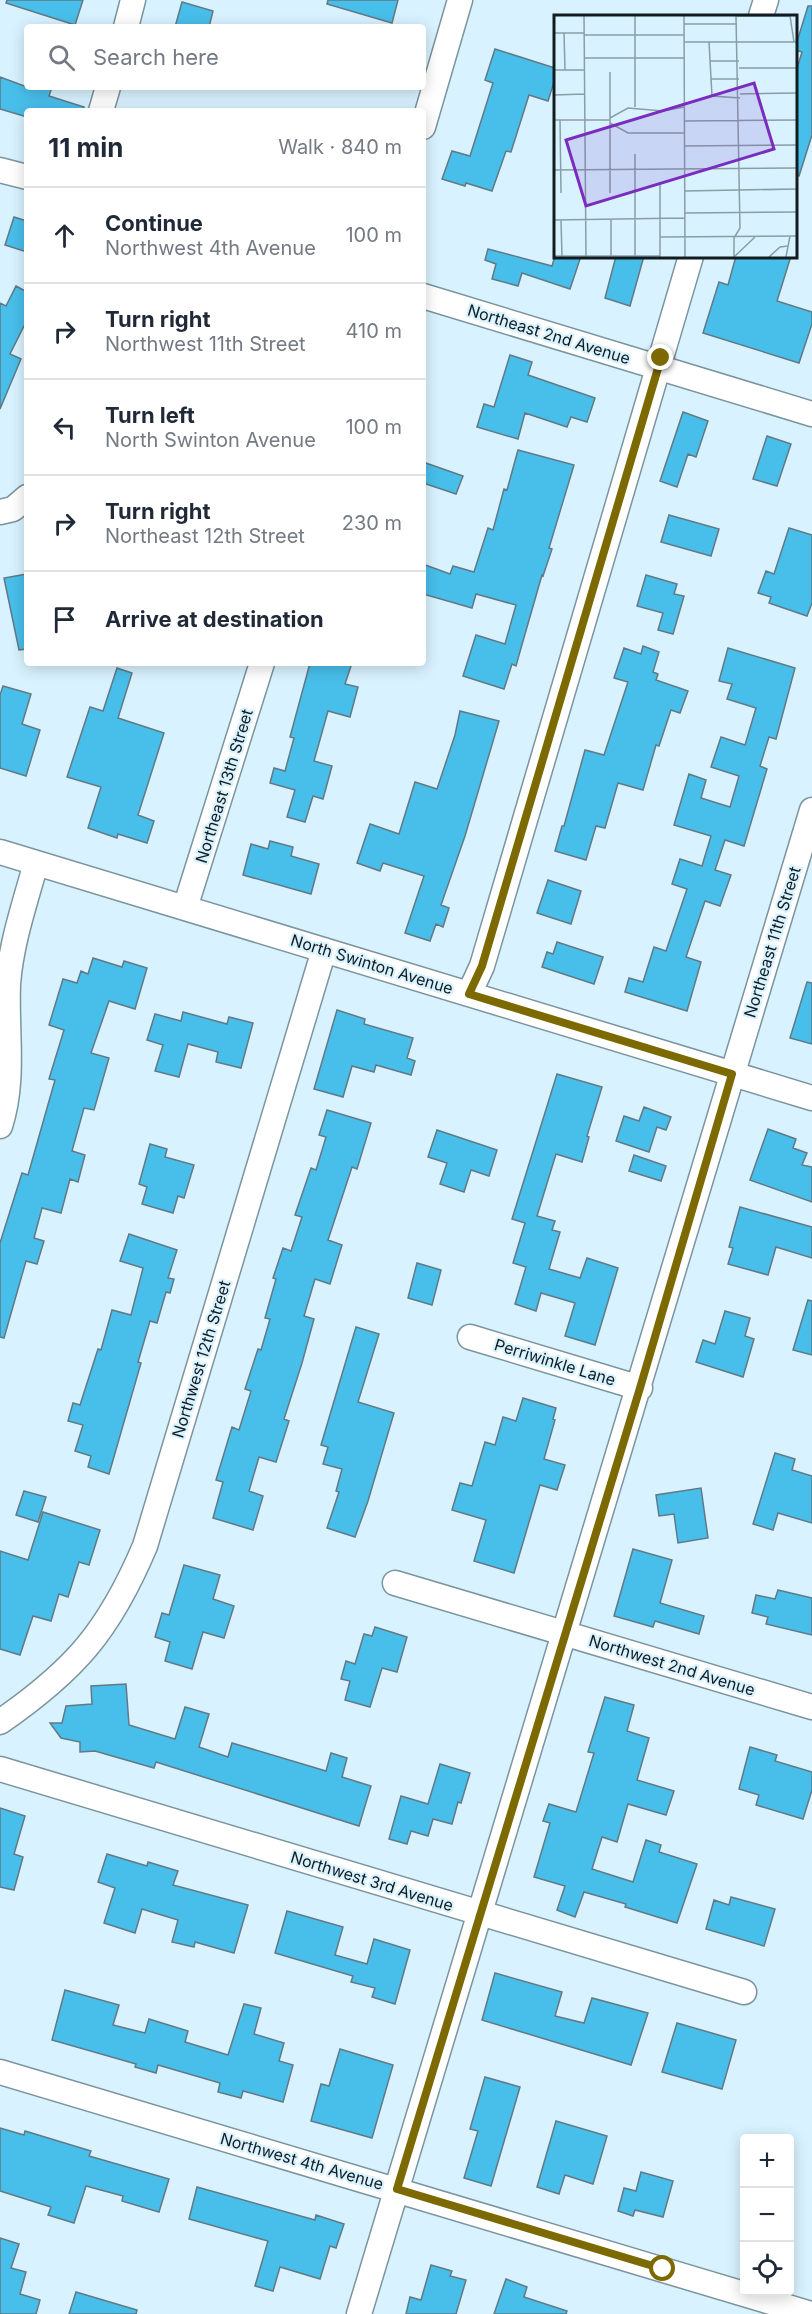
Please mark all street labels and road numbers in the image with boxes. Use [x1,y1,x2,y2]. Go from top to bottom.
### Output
street label: Northeast 2nd Avenue [465,300,633,368]
street label: Northeast 13th Street [191,707,257,865]
street label: Northeast 11th Street [740,864,804,1020]
street label: North Swinton Avenue [288,930,456,998]
street label: Northwest 12th Street [168,1278,234,1440]
street label: Perriwinkle Lane [492,1334,618,1390]
street label: Northwest 2nd Avenue [587,1630,757,1700]
street label: Northwest 3rd Avenue [288,1847,456,1915]
street label: Northwest 4th Avenue [218,2128,386,2194]

